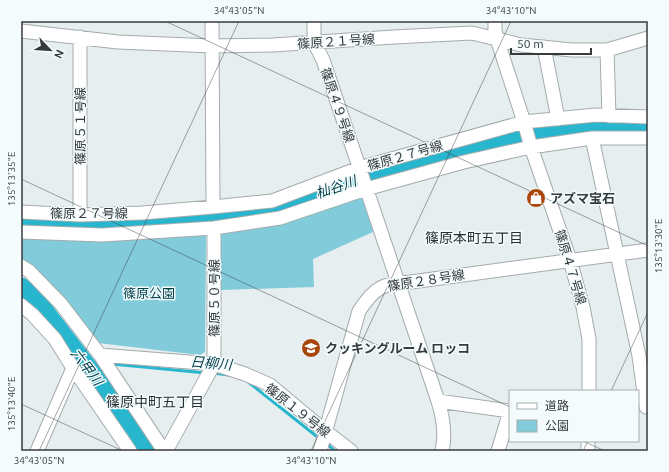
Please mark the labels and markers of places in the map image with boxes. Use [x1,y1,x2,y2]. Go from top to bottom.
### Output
shop icon: アズマ宝石 [525,187,547,209]
place label: アズマ宝石 [550,191,615,205]
school or university icon: クッキングルーム ロッコ [300,337,322,359]
place label: クッキングルーム ロッコ [325,341,470,355]

